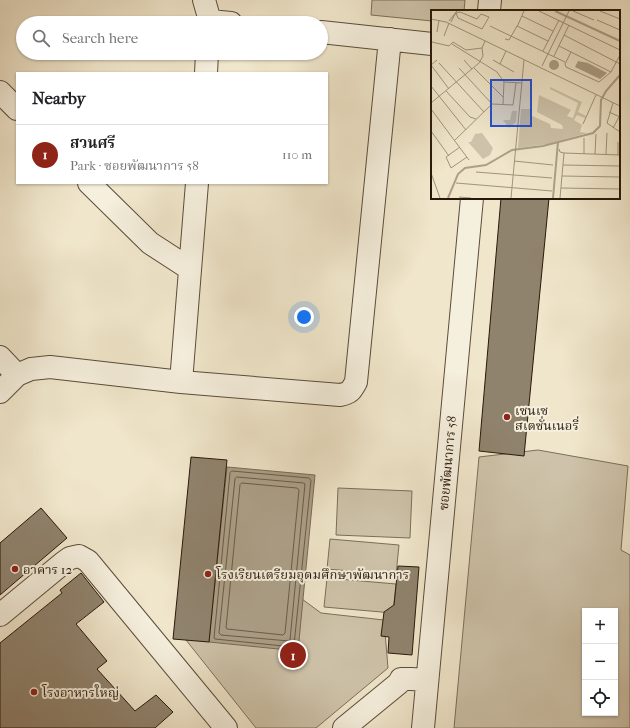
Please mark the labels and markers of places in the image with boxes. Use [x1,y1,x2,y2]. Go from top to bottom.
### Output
place label: เซนเซ สเตชั่นเนอรี่ [515,403,579,433]
marker: เซนเซ สเตชั่นเนอรี่ [502,412,512,422]
place label: อาคาร 12 [23,562,72,577]
marker: อาคาร 12 [10,564,20,574]
place label: โรงเรียนเตรียมอุดมศึกษาพัฒนาการ [215,566,409,583]
marker: โรงเรียนเตรียมอุดมศึกษาพัฒนาการ [203,569,213,579]
pin: 1 [280,640,306,670]
place label: โรงอาหารใหญ่ [41,684,119,700]
marker: โรงอาหารใหญ่ [29,687,39,697]

